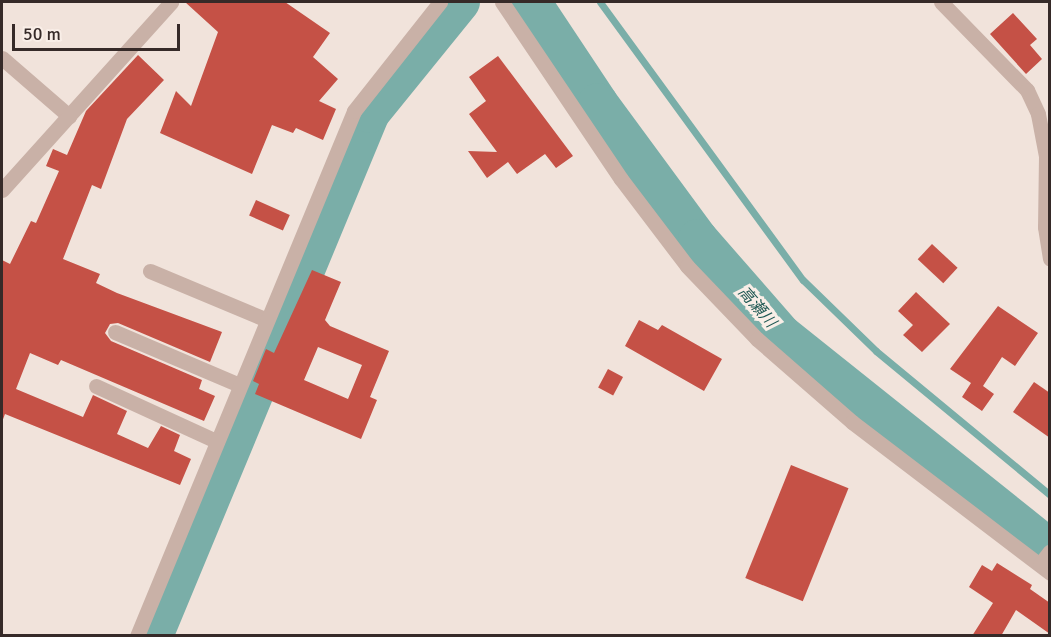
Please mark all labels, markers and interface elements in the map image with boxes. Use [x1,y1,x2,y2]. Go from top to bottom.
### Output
scale bar [15,12,183,50]
text: 50 m [23,23,61,45]
water label: 高瀬川 [734,283,780,331]

